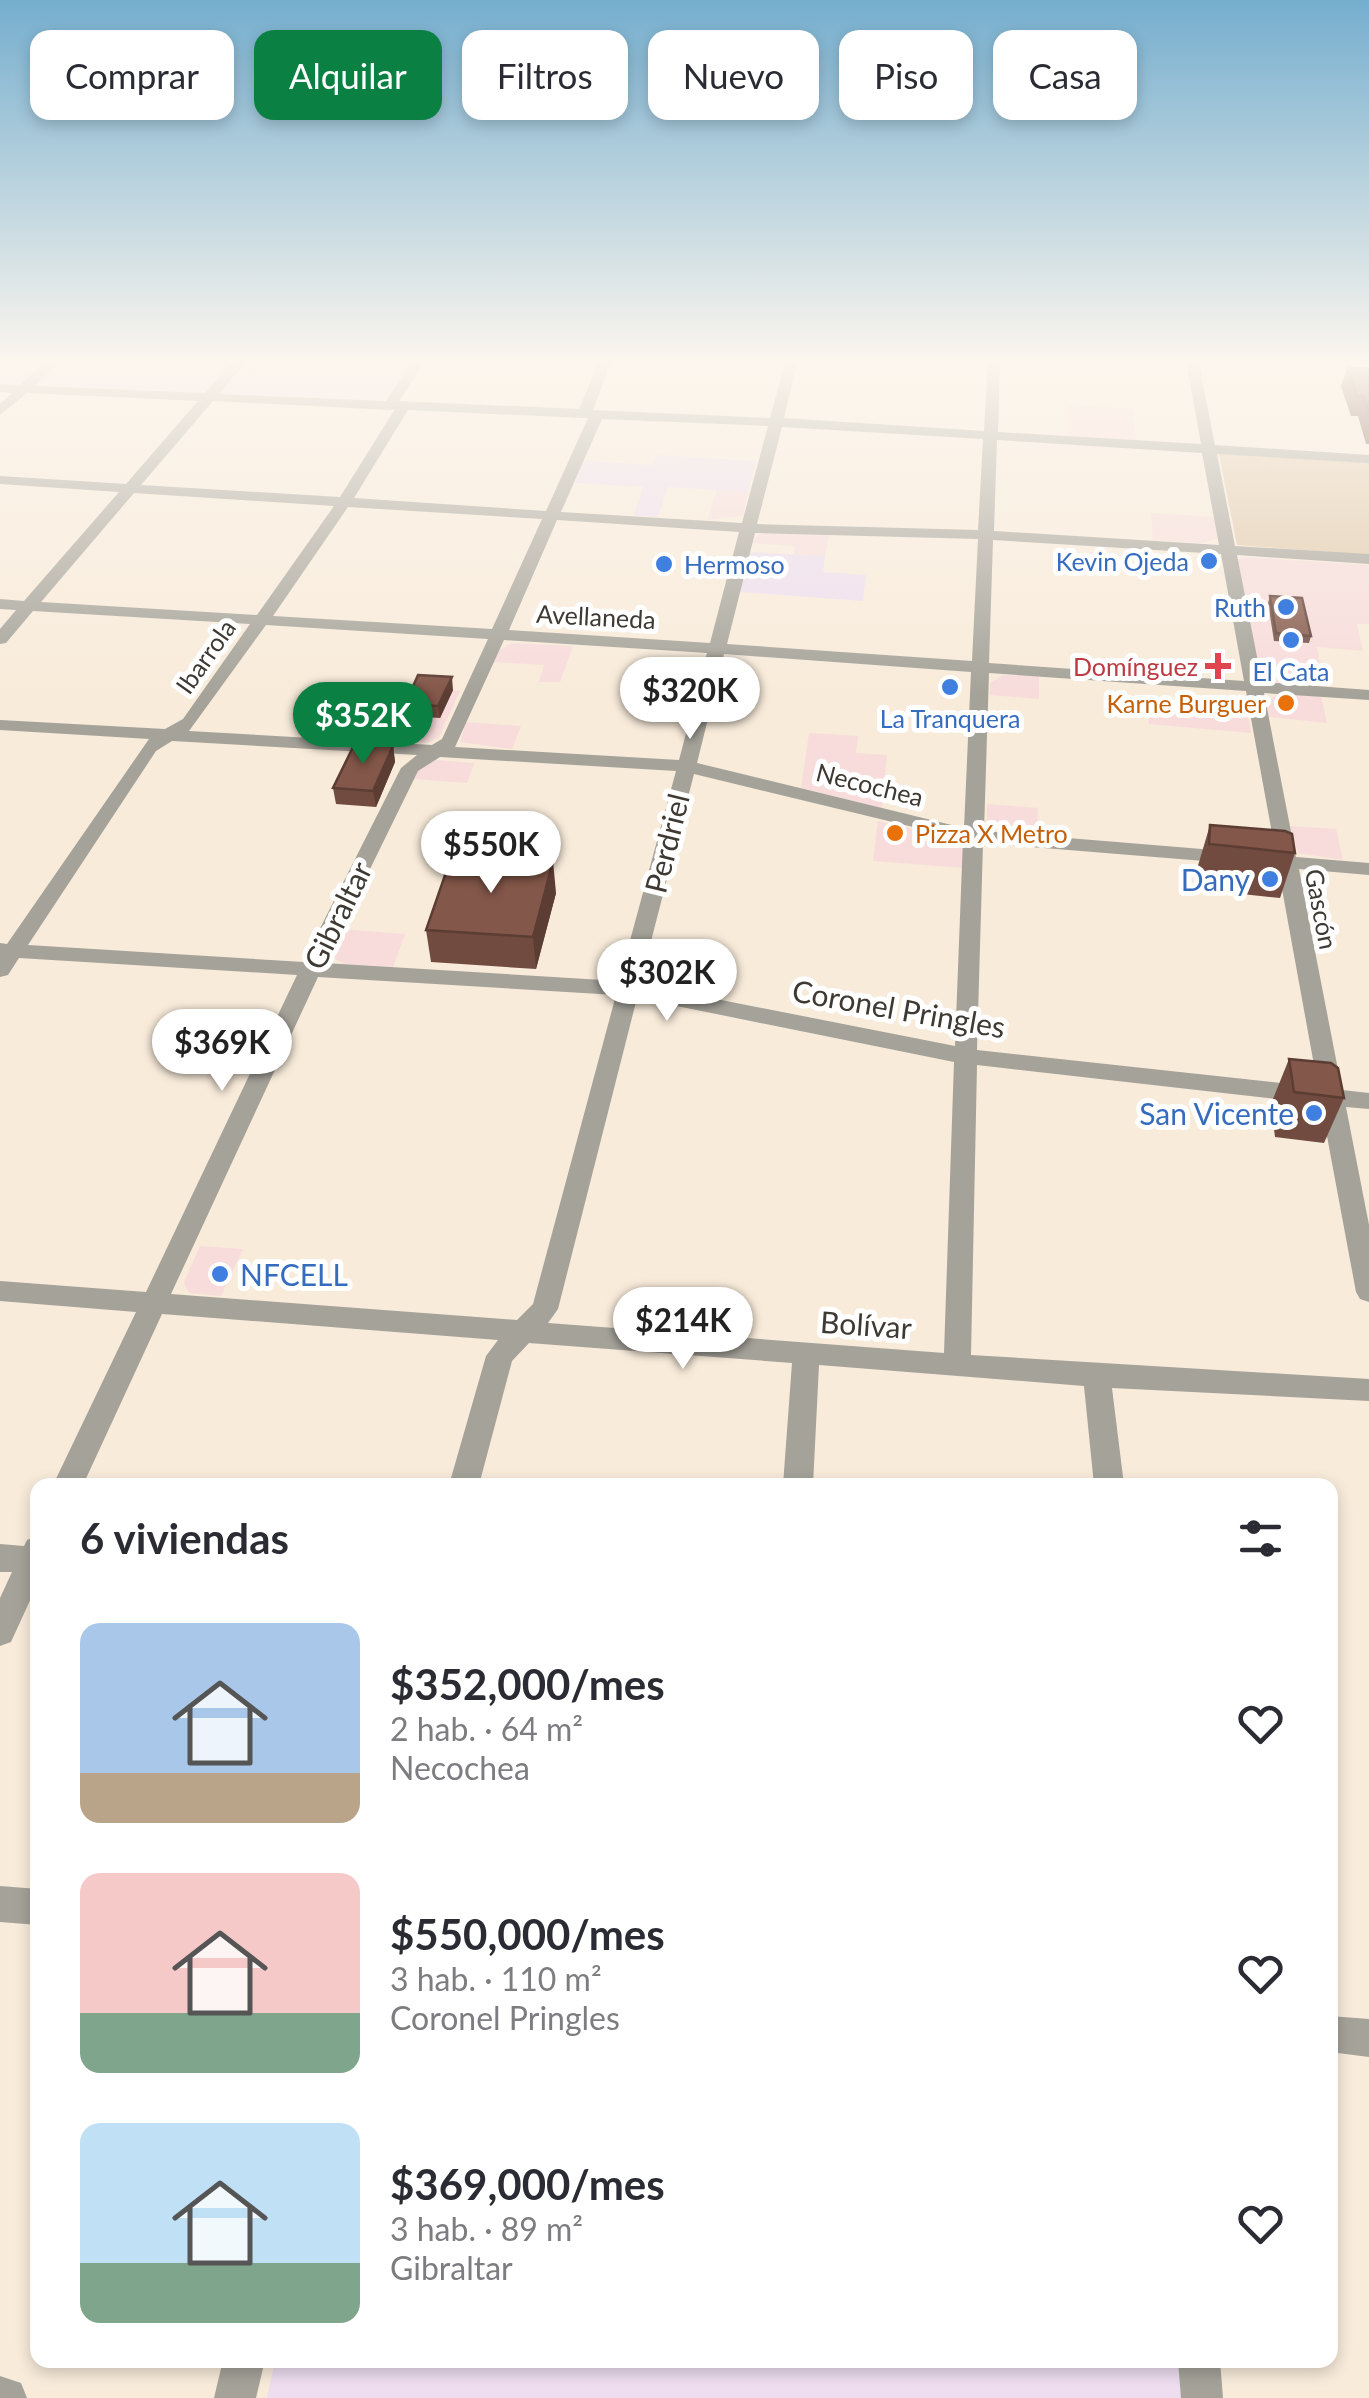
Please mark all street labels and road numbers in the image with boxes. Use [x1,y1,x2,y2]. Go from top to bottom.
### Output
street label: Avellaneda [536,598,656,634]
street label: Ibarrola [169,613,241,699]
street label: Necochea [813,756,927,812]
street label: Perdriel [636,790,696,896]
street label: Gibraltar [296,855,378,975]
street label: Gascón [1300,866,1344,952]
street label: Coronel Pringles [790,972,1008,1044]
street label: Bolívar [819,1303,913,1345]

